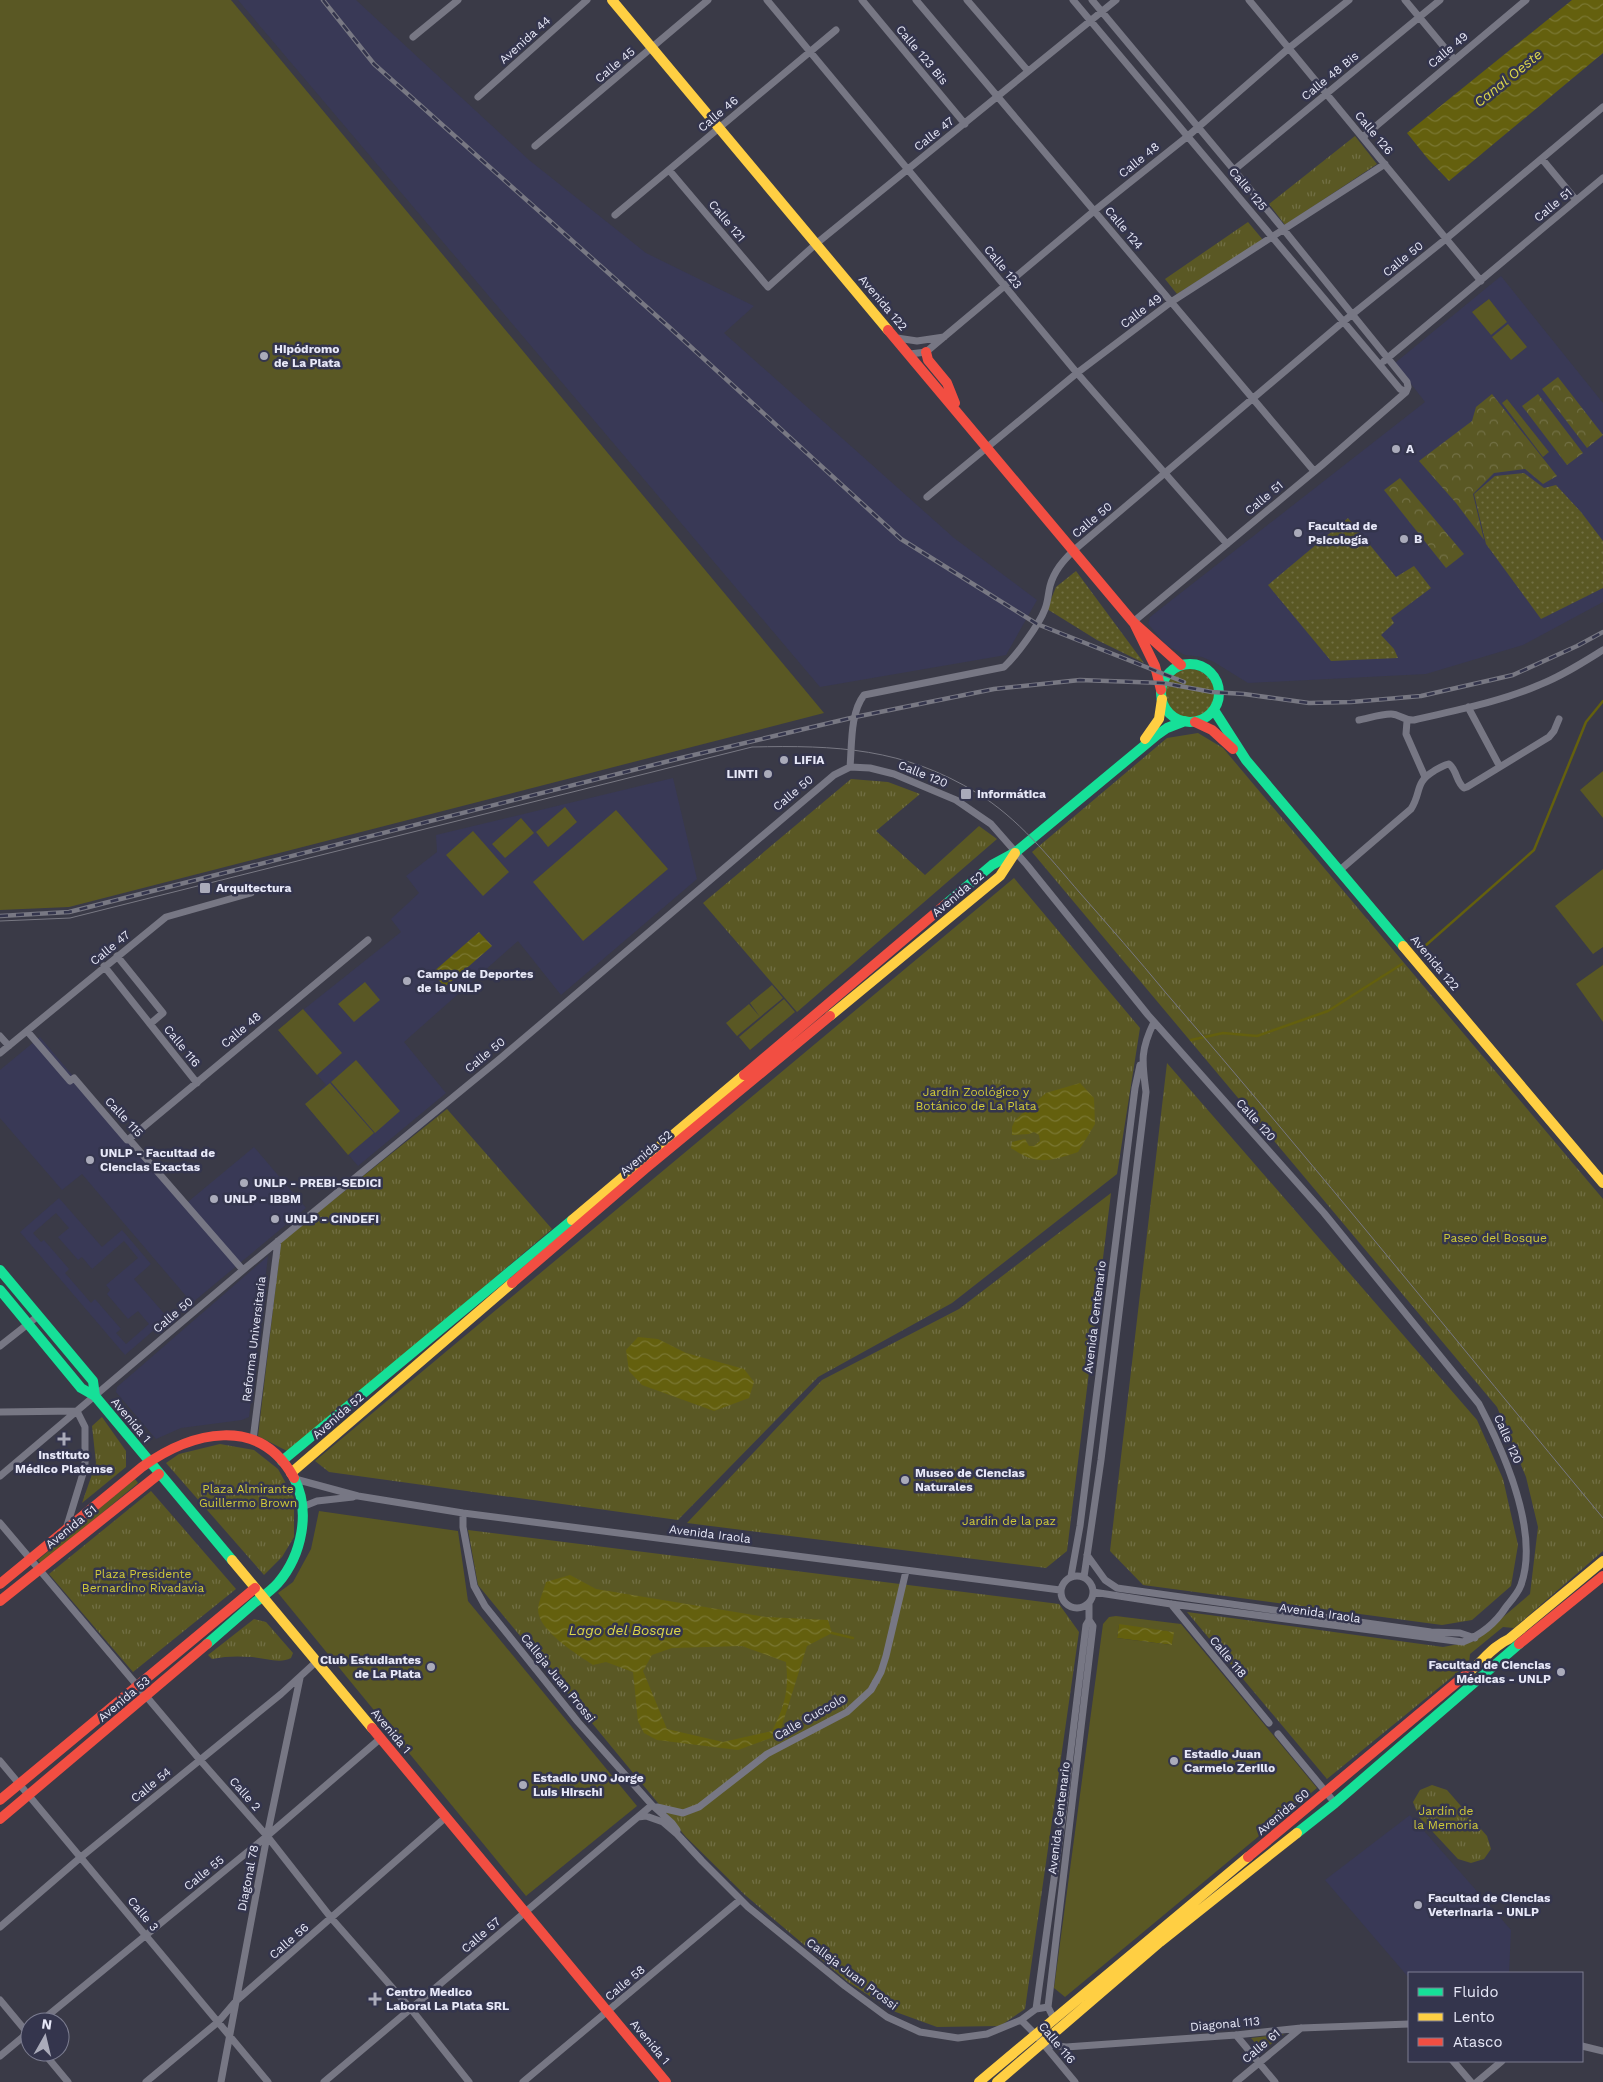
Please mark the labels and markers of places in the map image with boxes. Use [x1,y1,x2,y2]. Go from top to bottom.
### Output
place label: Hipódromo de La Plata [274,342,340,370]
marker: Hipódromo de La Plata [258,350,270,362]
place label: A [1406,442,1415,456]
marker: A [1390,443,1402,455]
place label: Facultad de Psicología [1308,519,1377,547]
marker: Facultad de Psicología [1292,527,1304,539]
place label: B [1414,532,1422,546]
marker: B [1398,533,1410,545]
place label: LIFIA [794,753,825,767]
marker: LIFIA [778,754,790,766]
place label: LINTI [726,767,758,781]
marker: LINTI [762,768,774,780]
marker: Informática [959,787,973,801]
place label: Informática [977,787,1046,801]
marker: Arquitectura [198,881,212,895]
place label: Arquitectura [216,881,291,895]
place label: Campo de Deportes de la UNLP [417,967,534,995]
marker: Campo de Deportes de la UNLP [401,975,413,987]
place label: UNLP - Facultad de Ciencias Exactas [100,1146,215,1174]
marker: UNLP - Facultad de Ciencias Exactas [84,1154,96,1166]
place label: UNLP - PREBI-SEDICI [254,1176,381,1190]
marker: UNLP - PREBI-SEDICI [238,1177,250,1189]
place label: UNLP - IBBM [224,1192,301,1206]
marker: UNLP - IBBM [208,1193,220,1205]
place label: UNLP - CINDEFI [285,1212,379,1226]
marker: UNLP - CINDEFI [269,1213,281,1225]
marker: Instituto Médico Platense [57,1432,71,1446]
place label: Instituto Médico Platense [15,1448,113,1476]
place label: Museo de Ciencias Naturales [915,1466,1025,1494]
marker: Museo de Ciencias Naturales [899,1474,911,1486]
place label: Club Estudiantes de La Plata [320,1653,422,1681]
place label: Facultad de Ciencias Médicas - UNLP [1429,1658,1552,1686]
marker: Club Estudiantes de La Plata [425,1661,437,1673]
marker: Facultad de Ciencias Médicas - UNLP [1555,1666,1567,1678]
place label: Estadio Juan Carmelo Zerillo [1184,1747,1275,1775]
marker: Estadio Juan Carmelo Zerillo [1168,1755,1180,1767]
place label: Estadio UNO Jorge Luis Hirschi [533,1771,644,1799]
marker: Estadio UNO Jorge Luis Hirschi [517,1779,529,1791]
place label: Facultad de Ciencias Veterinaria - UNLP [1428,1891,1551,1919]
marker: Facultad de Ciencias Veterinaria - UNLP [1412,1899,1424,1911]
place label: Centro Medico Laboral La Plata SRL [386,1985,509,2013]
marker: Centro Medico Laboral La Plata SRL [368,1992,382,2006]

